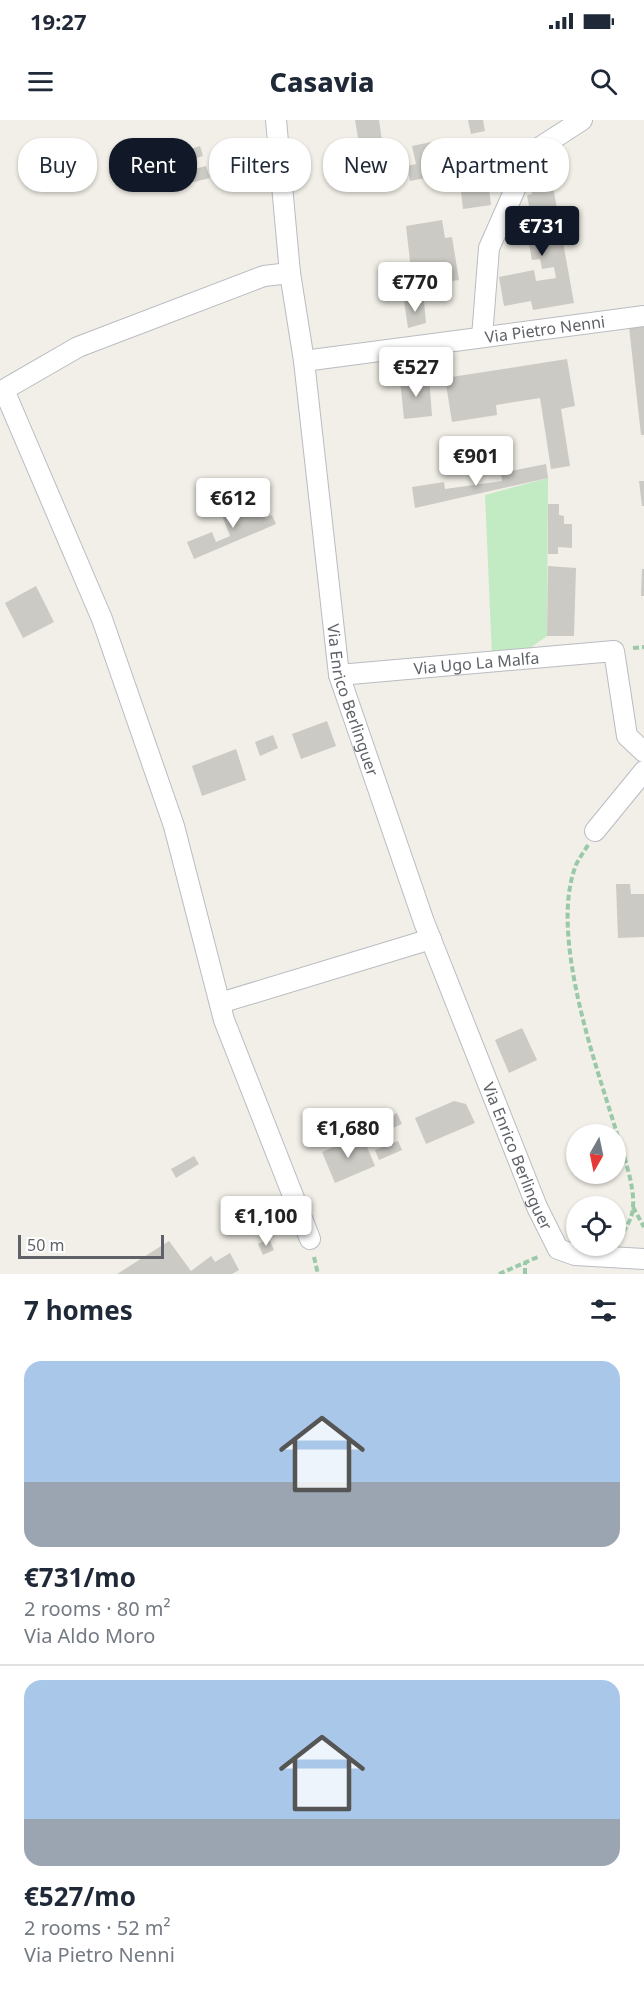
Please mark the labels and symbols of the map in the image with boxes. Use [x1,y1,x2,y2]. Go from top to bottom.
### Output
pin: €731 [506,206,578,257]
pin: €770 [379,262,451,313]
street label: Via Pietro Nenni [484,310,606,348]
pin: €527 [380,347,452,398]
pin: €901 [440,436,512,487]
pin: €612 [197,478,269,529]
street label: Via Enrico Berlinguer [322,623,384,779]
street label: Via Ugo La Malfa [413,647,540,679]
street label: Via Enrico Berlinguer [478,1079,558,1234]
pin: €1,680 [299,1108,397,1159]
north arrow [566,1124,626,1184]
pin: €1,100 [217,1196,315,1247]
scale bar [18,1232,164,1260]

